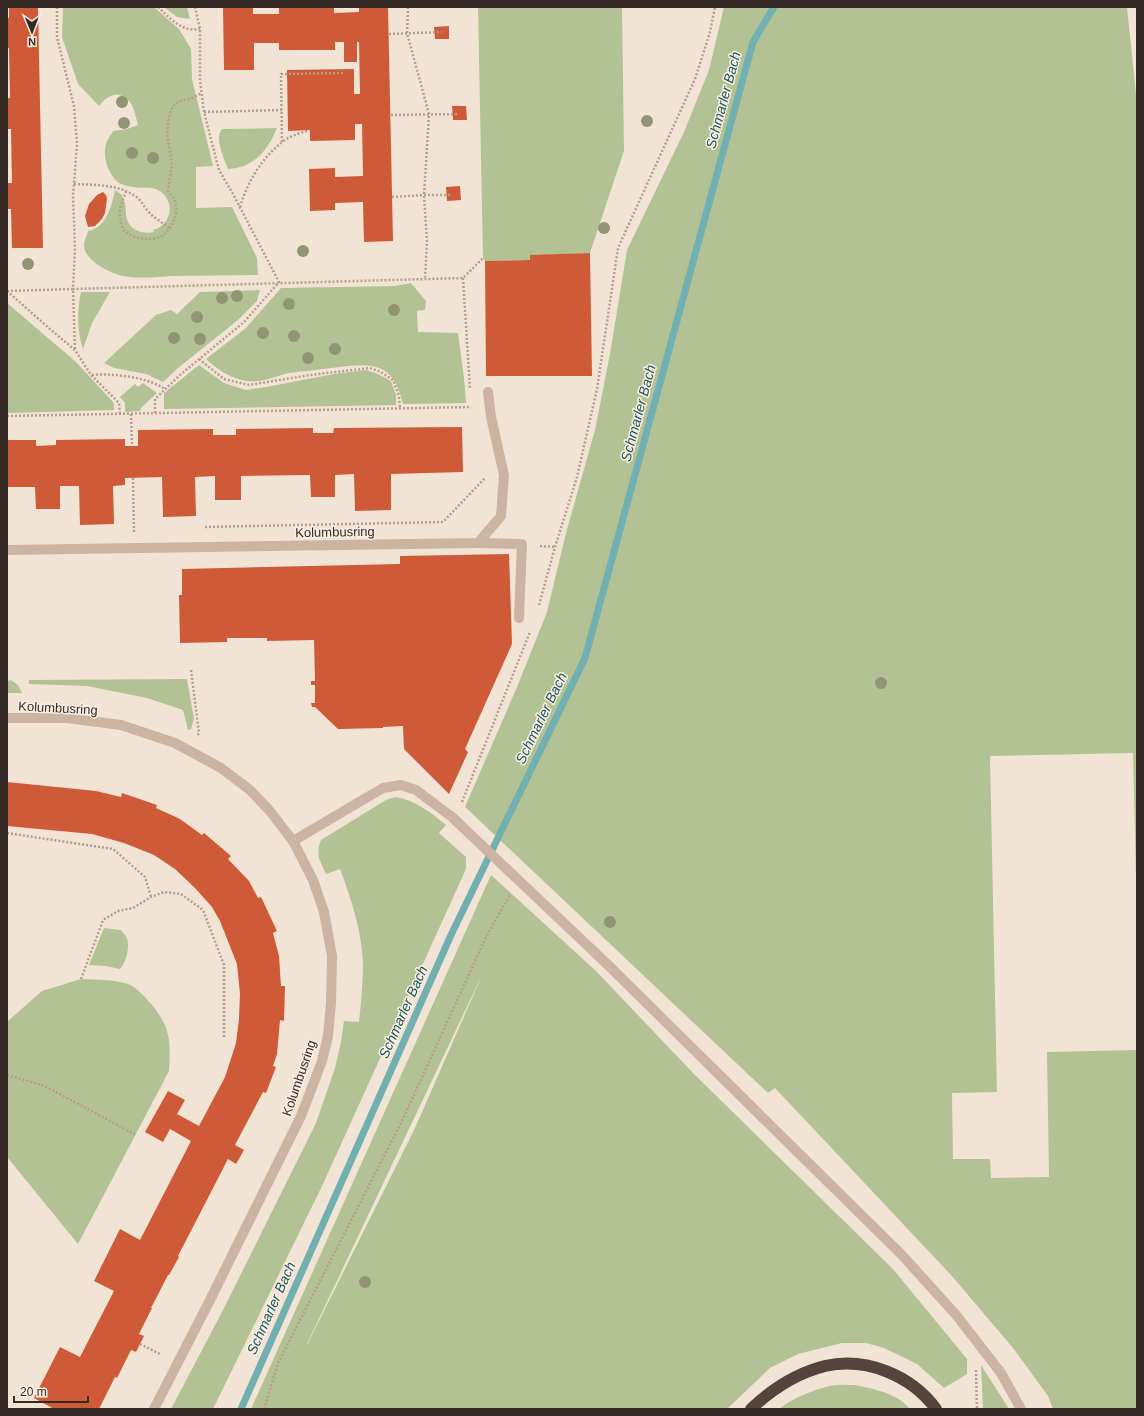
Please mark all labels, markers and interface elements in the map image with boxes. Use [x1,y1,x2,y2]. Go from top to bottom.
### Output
north arrow [12,12,52,52]
text: N [28,36,36,48]
water label: Schmarler Bach [702,50,744,150]
water label: Schmarler Bach [617,363,659,463]
street label: Kolumbusring [295,524,375,540]
water label: Schmarler Bach [512,670,570,766]
street label: Kolumbusring [18,698,98,718]
water label: Schmarler Bach [375,963,431,1061]
street label: Kolumbusring [279,1038,319,1118]
water label: Schmarler Bach [243,1259,299,1357]
scale bar [14,1378,88,1404]
text: 20 m [20,1385,47,1399]

